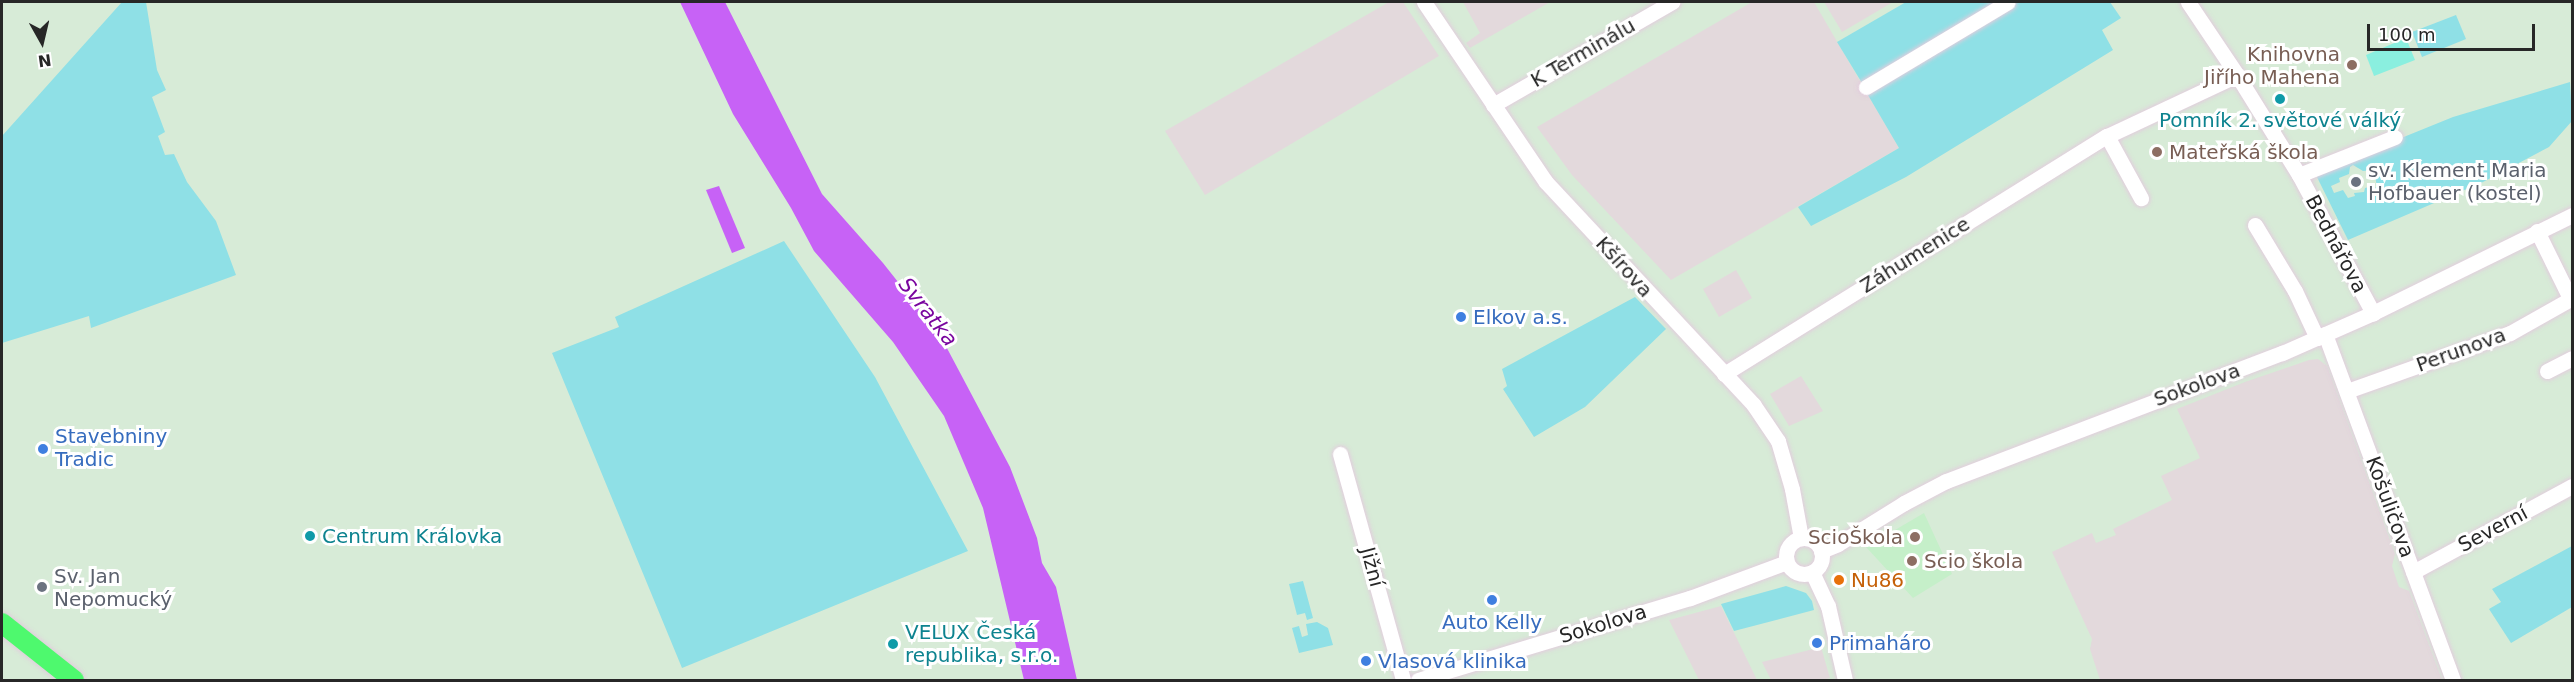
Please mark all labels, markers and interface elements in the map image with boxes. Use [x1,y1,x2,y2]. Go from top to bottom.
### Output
north arrow [12,12,72,72]
scale bar [2370,12,2538,50]
street label: K Terminálu [1526,13,1640,93]
text: 100 m [2378,24,2436,45]
place label: Knihovna Jiřího Mahena [2204,42,2340,89]
text: N [37,50,53,71]
marker: Knihovna Jiřího Mahena [2345,58,2359,72]
marker: Pomník 2. světové válký [2273,92,2287,106]
place label: Pomník 2. světové válký [2159,108,2401,132]
place label: Mateřská škola [2169,140,2318,164]
marker: Mateřská škola [2150,145,2164,159]
place label: sv. Klement Maria Hofbauer (kostel) [2368,158,2547,205]
marker: sv. Klement Maria Hofbauer (kostel) [2349,175,2363,189]
street label: Bednářova [2300,191,2372,297]
street label: Záhumenice [1856,212,1974,298]
street label: Kšírova [1591,232,1657,302]
water label: Svratka [893,273,963,351]
place label: Elkov a.s. [1473,305,1568,329]
marker: Elkov a.s. [1454,310,1468,324]
street label: Perunova [2413,323,2509,377]
street label: Sokolova [2151,358,2243,412]
place label: Stavebniny Tradic [55,425,167,472]
marker: Stavebniny Tradic [36,442,50,456]
street label: Košuličova [2361,453,2419,561]
street label: Severní [2454,501,2532,557]
place label: Centrum Královka [322,524,502,548]
place label: ScioŠkola [1808,525,1903,549]
marker: Centrum Královka [303,529,317,543]
marker: ScioŠkola [1908,530,1922,544]
street label: Jižní [1355,544,1389,590]
place label: Scio škola [1924,549,2023,573]
marker: Scio škola [1905,554,1919,568]
place label: Sv. Jan Nepomucký [54,564,172,611]
place label: Nu86 [1851,568,1904,592]
marker: Nu86 [1832,573,1846,587]
marker: Sv. Jan Nepomucký [35,580,49,594]
marker: Auto Kelly [1485,593,1499,607]
street label: Sokolova [1556,599,1650,649]
place label: Auto Kelly [1442,610,1542,634]
place label: VELUX Česká republika, s.r.o. [905,620,1058,667]
place label: Primaháro [1829,631,1931,655]
marker: Primaháro [1810,636,1824,650]
marker: VELUX Česká republika, s.r.o. [886,637,900,651]
place label: Vlasová klinika [1378,649,1527,673]
marker: Vlasová klinika [1359,654,1373,668]

